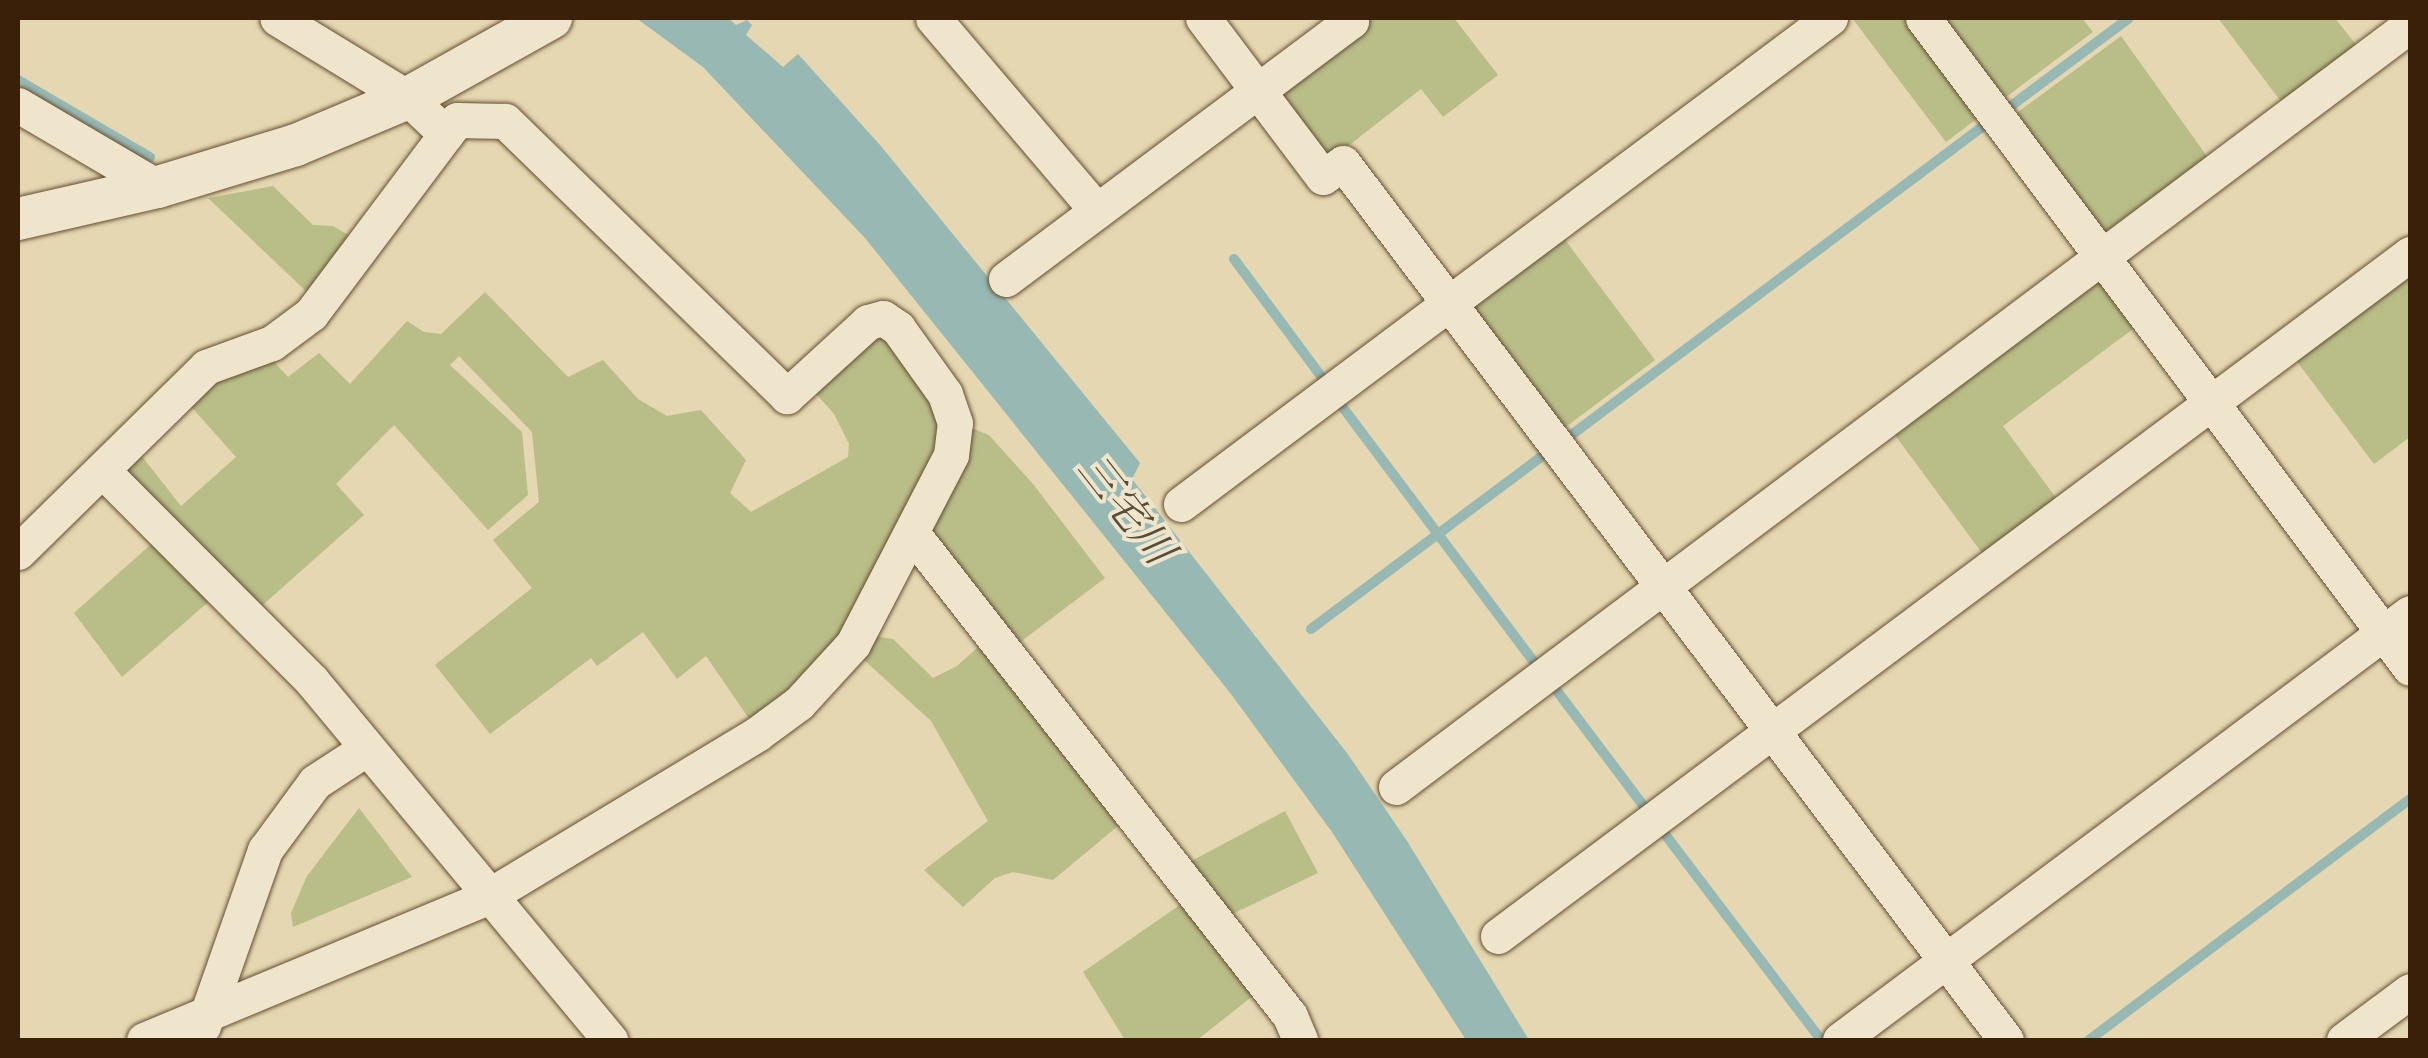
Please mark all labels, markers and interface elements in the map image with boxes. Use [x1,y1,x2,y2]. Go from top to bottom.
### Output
water label: 三宅川 [1067,444,1185,574]

